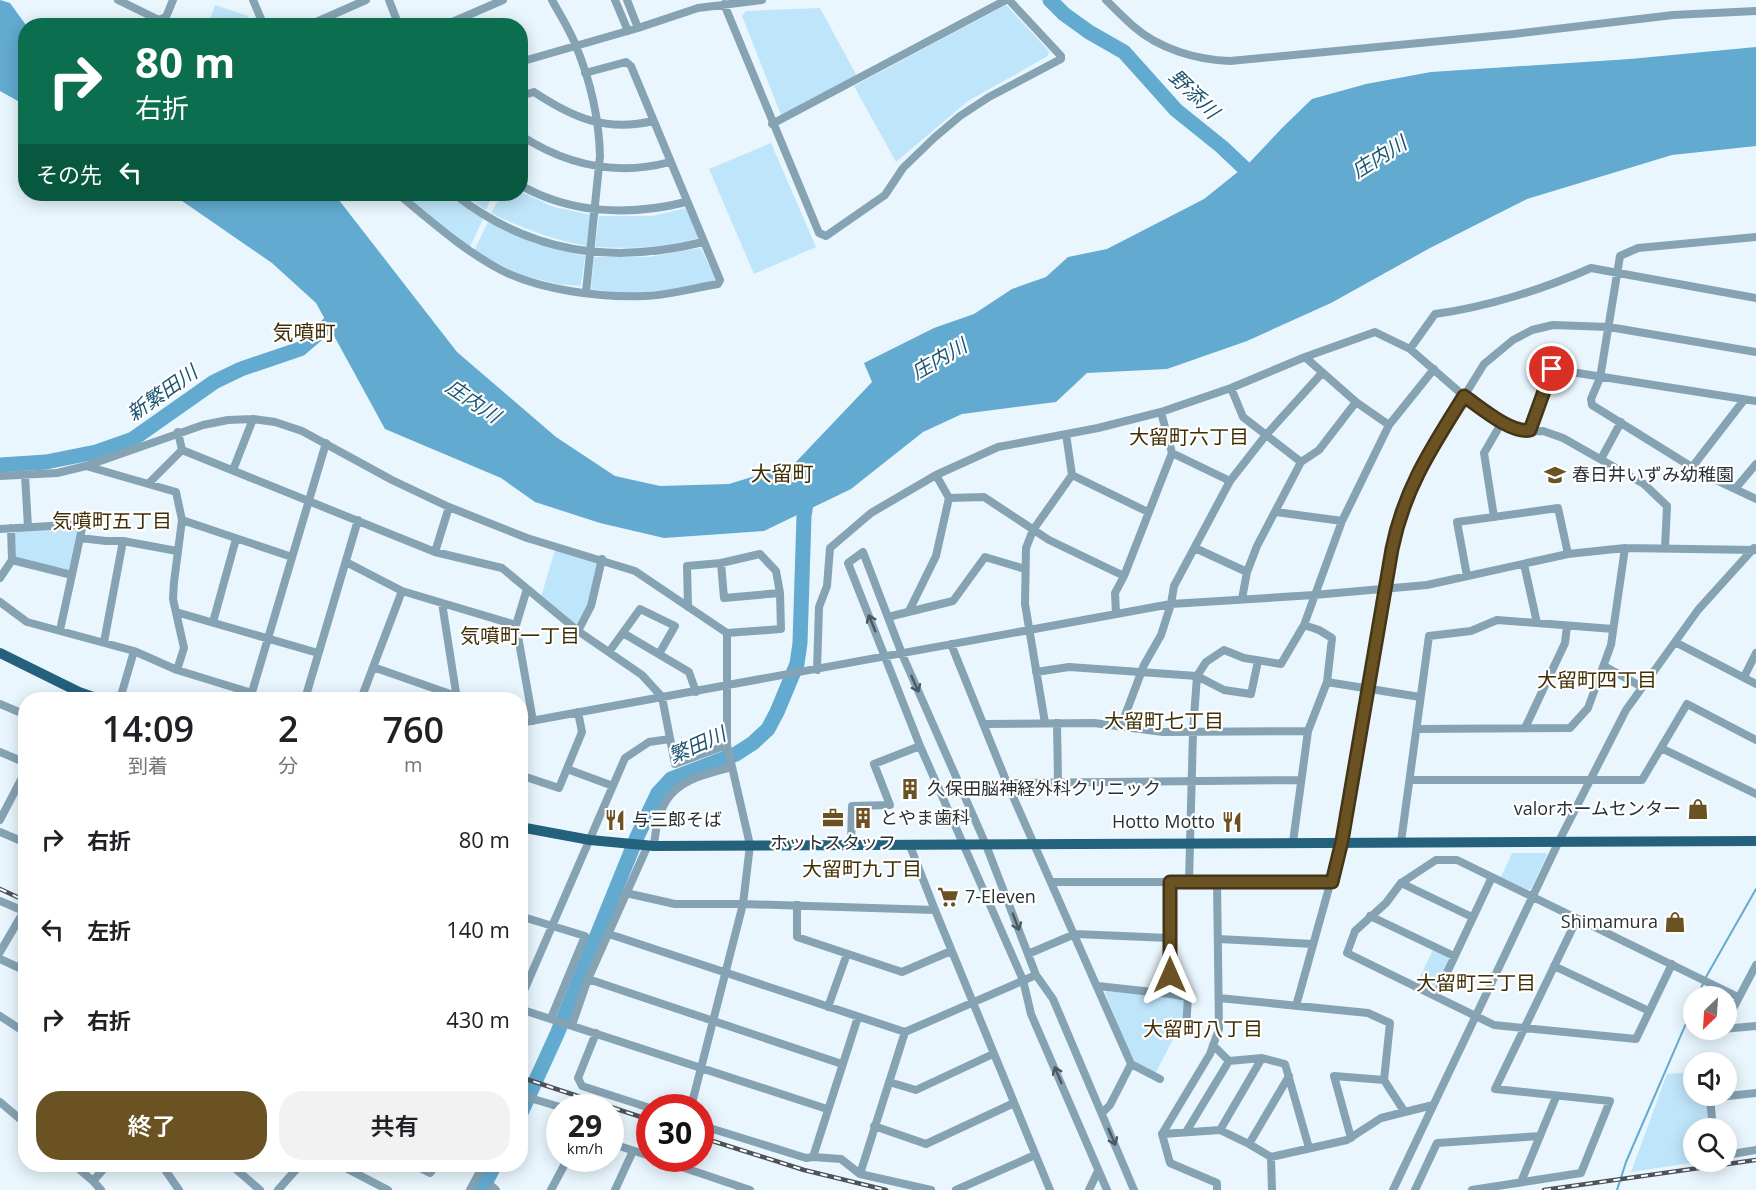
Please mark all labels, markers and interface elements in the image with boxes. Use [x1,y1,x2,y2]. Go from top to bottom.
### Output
text: 80 m [135,33,235,90]
icon: right [36,42,114,120]
water label: 野添川 [1163,63,1227,126]
text: 右折 [135,89,189,126]
water label: 庄内川 [1346,128,1413,184]
icon: left [114,156,147,189]
text: その先 [36,159,102,189]
district label: 気噴町 [273,318,336,346]
water label: 庄内川 [906,331,973,385]
pin [1526,343,1577,394]
icon: arrive [1535,352,1568,385]
water label: 新繁田川 [121,357,204,427]
water label: 庄内川 [441,373,507,430]
district label: 大留町六丁目 [1129,423,1249,450]
district label: 大留町 [751,459,814,487]
place label: 春日井いずみ幼稚園 [1572,462,1734,486]
school or university icon: 春日井いずみ幼稚園 [1543,463,1567,487]
district label: 気噴町五丁目 [52,507,172,534]
one-way arrow [866,615,877,633]
district label: 気噴町一丁目 [460,622,580,649]
district label: 大留町四丁目 [1537,666,1657,693]
one-way arrow [910,675,921,693]
text: 14:09 [102,704,194,753]
text: 2 [278,704,299,753]
text: 760 [382,705,444,754]
district label: 大留町七丁目 [1104,707,1224,734]
water label: 繁田川 [664,719,732,769]
text: m [404,751,423,778]
text: 到着 [128,752,168,779]
text: 分 [278,752,298,779]
place label: 久保田脳神経外科クリニック [927,776,1161,800]
building icon: 久保田脳神経外科クリニック [898,777,922,801]
place label: valorホームセンター [1514,796,1681,820]
shop icon: valorホームセンター [1686,797,1710,821]
place label: とやま歯科 [880,805,970,829]
office icon: ホットスタッフ [821,806,845,830]
building icon: とやま歯科 [851,806,875,830]
place label: 与三郎そば [632,807,722,831]
restaurant icon: 与三郎そば [603,808,627,832]
place label: Hotto Motto [1112,809,1215,833]
restaurant icon: Hotto Motto [1220,810,1244,834]
icon: right [36,823,69,856]
text: 80 m [459,824,510,854]
text: 右折 [87,825,131,855]
place label: ホットスタッフ [770,830,896,854]
district label: 大留町九丁目 [802,855,922,882]
place label: 7-Eleven [965,884,1036,908]
supermarket icon: 7-Eleven [936,885,960,909]
place label: Shimamura [1561,909,1658,933]
shop icon: Shimamura [1663,910,1687,934]
one-way arrow [1011,912,1022,931]
icon: left [36,913,69,946]
text: 140 m [446,914,510,944]
text: 左折 [87,915,131,945]
position arrow [1138,943,1202,1007]
district label: 大留町三丁目 [1416,969,1536,996]
north arrow [1683,986,1737,1040]
map controls [1683,986,1737,1172]
icon: right [36,1003,69,1036]
text: 430 m [446,1004,510,1034]
text: 右折 [87,1005,131,1035]
district label: 大留町八丁目 [1143,1015,1263,1042]
button: sound [1683,1052,1737,1106]
one-way arrow [1051,1066,1062,1084]
button: 終了 [36,1091,267,1160]
button: 共有 [279,1091,510,1160]
speed limit sign: 30 [636,1094,714,1172]
text: 29 [568,1105,602,1146]
button: search [1683,1118,1737,1172]
one-way arrow [1107,1128,1118,1146]
text: km/h [567,1138,603,1158]

